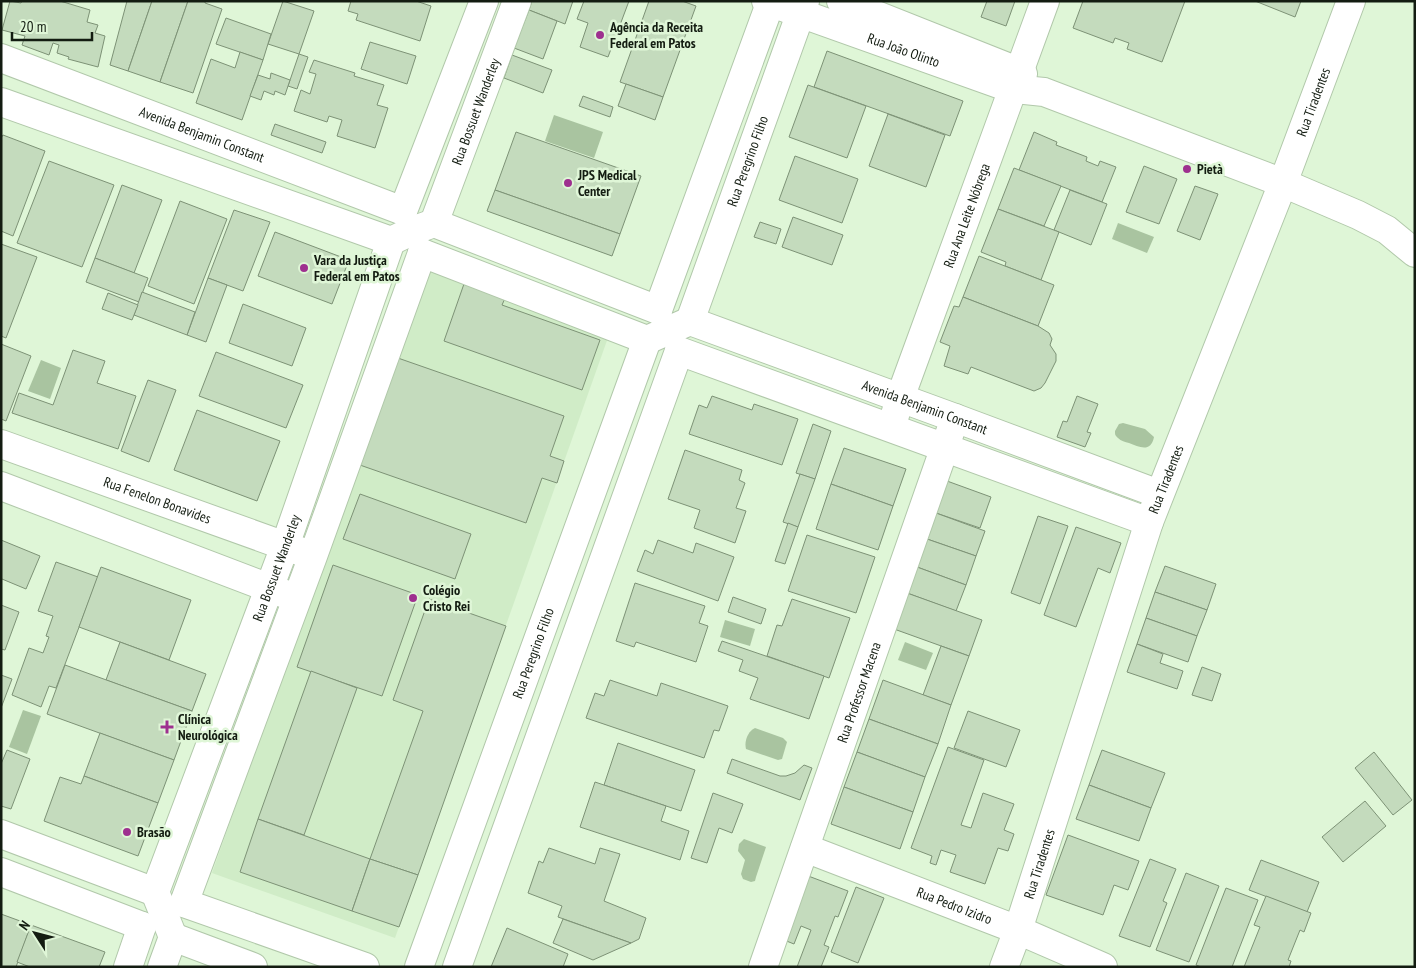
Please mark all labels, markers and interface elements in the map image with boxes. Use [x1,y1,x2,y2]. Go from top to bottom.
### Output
scale bar [12,10,92,42]
text: 20 m [20,17,46,36]
place label: Agência da Receita Federal em Patos [609,18,703,52]
marker: Agência da Receita Federal em Patos [594,29,606,41]
street label: Rua João Olinto [865,29,942,71]
street label: Rua Bossuet Wanderley [448,55,504,167]
street label: Rua Tiradentes [1292,65,1334,139]
street label: Avenida Benjamin Constant [137,103,267,166]
street label: Rua Peregrino Filho [723,113,772,209]
place label: Pietà [1197,160,1223,178]
street label: Rua Ana Leite Nóbrega [939,161,994,270]
marker: Pietà [1181,163,1193,175]
place label: JPS Medical Center [577,166,637,200]
marker: JPS Medical Center [562,177,574,189]
place label: Vara da Justiça Federal em Patos [313,251,400,285]
marker: Vara da Justiça Federal em Patos [298,262,310,274]
street label: Avenida Benjamin Constant [860,376,990,438]
street label: Rua Tiradentes [1144,442,1188,516]
street label: Rua Fenelon Bonavides [101,473,214,528]
street label: Rua Bossuet Wanderley [248,512,304,624]
place label: Colégio Cristo Rei [423,581,470,615]
marker: Colégio Cristo Rei [407,592,419,604]
street label: Rua Peregrino Filho [508,605,558,701]
street label: Rua Professor Macena [833,640,885,745]
place label: Clínica Neurológica [178,710,238,744]
marker: Clínica Neurológica [160,720,174,734]
place label: Brasão [137,823,171,841]
marker: Brasão [121,826,133,838]
street label: Rua Tiradentes [1020,827,1059,901]
street label: Rua Pedro Izidro [914,883,995,928]
north arrow [10,908,60,958]
text: N [15,917,34,934]

